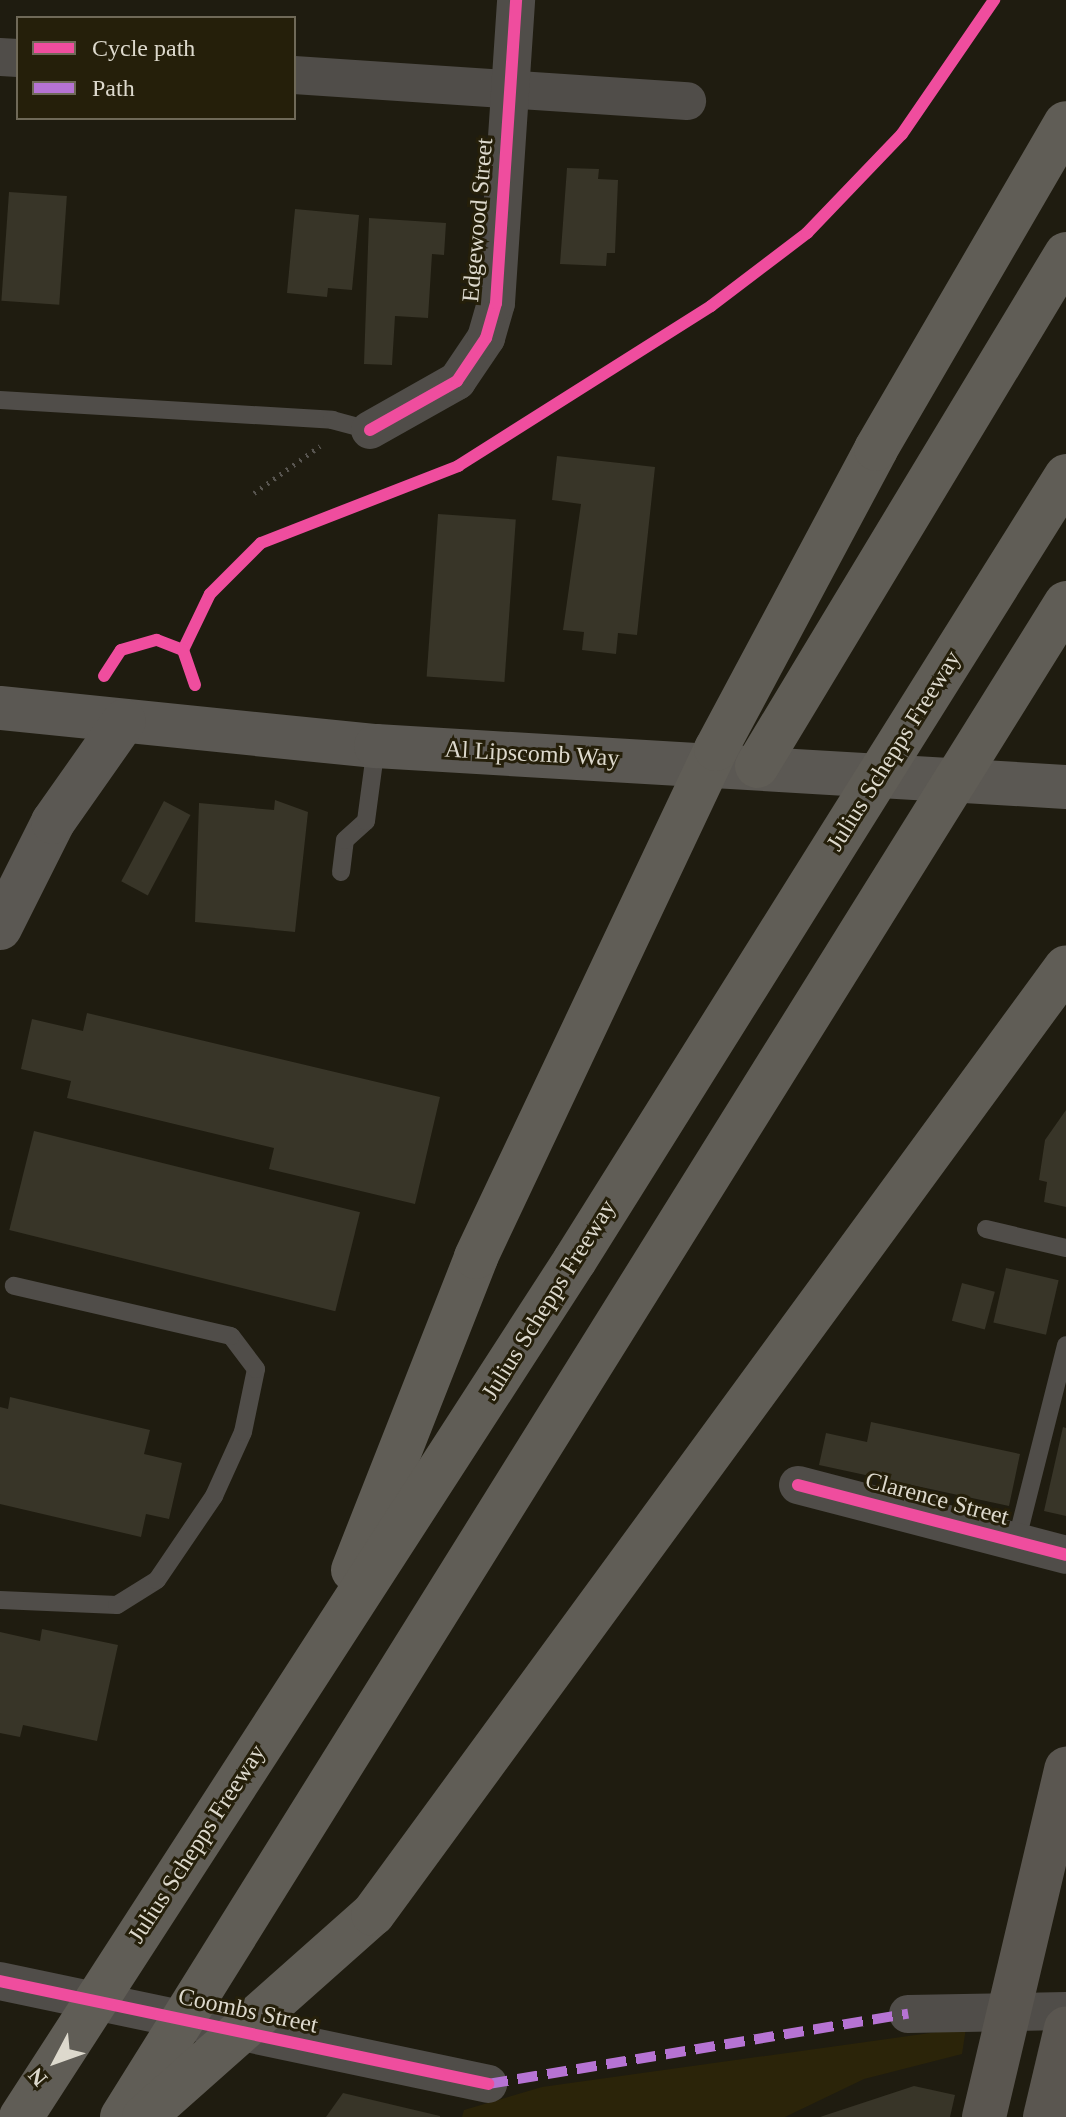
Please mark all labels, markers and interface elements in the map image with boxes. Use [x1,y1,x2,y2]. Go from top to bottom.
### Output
legend [16,16,296,120]
text: Cycle path [92,35,195,61]
text: Path [92,75,135,101]
street label: Edgewood Street [456,137,500,303]
street label: Julius Schepps Freeway [821,646,967,856]
street label: Al Lipscomb Way [444,735,620,773]
street label: Julius Schepps Freeway [476,1195,622,1405]
street label: Clarence Street [862,1466,1012,1532]
street label: Julius Schepps Freeway [122,1739,272,1949]
street label: Coombs Street [176,1982,320,2040]
north arrow [16,2021,96,2101]
text: N [23,2063,52,2091]

